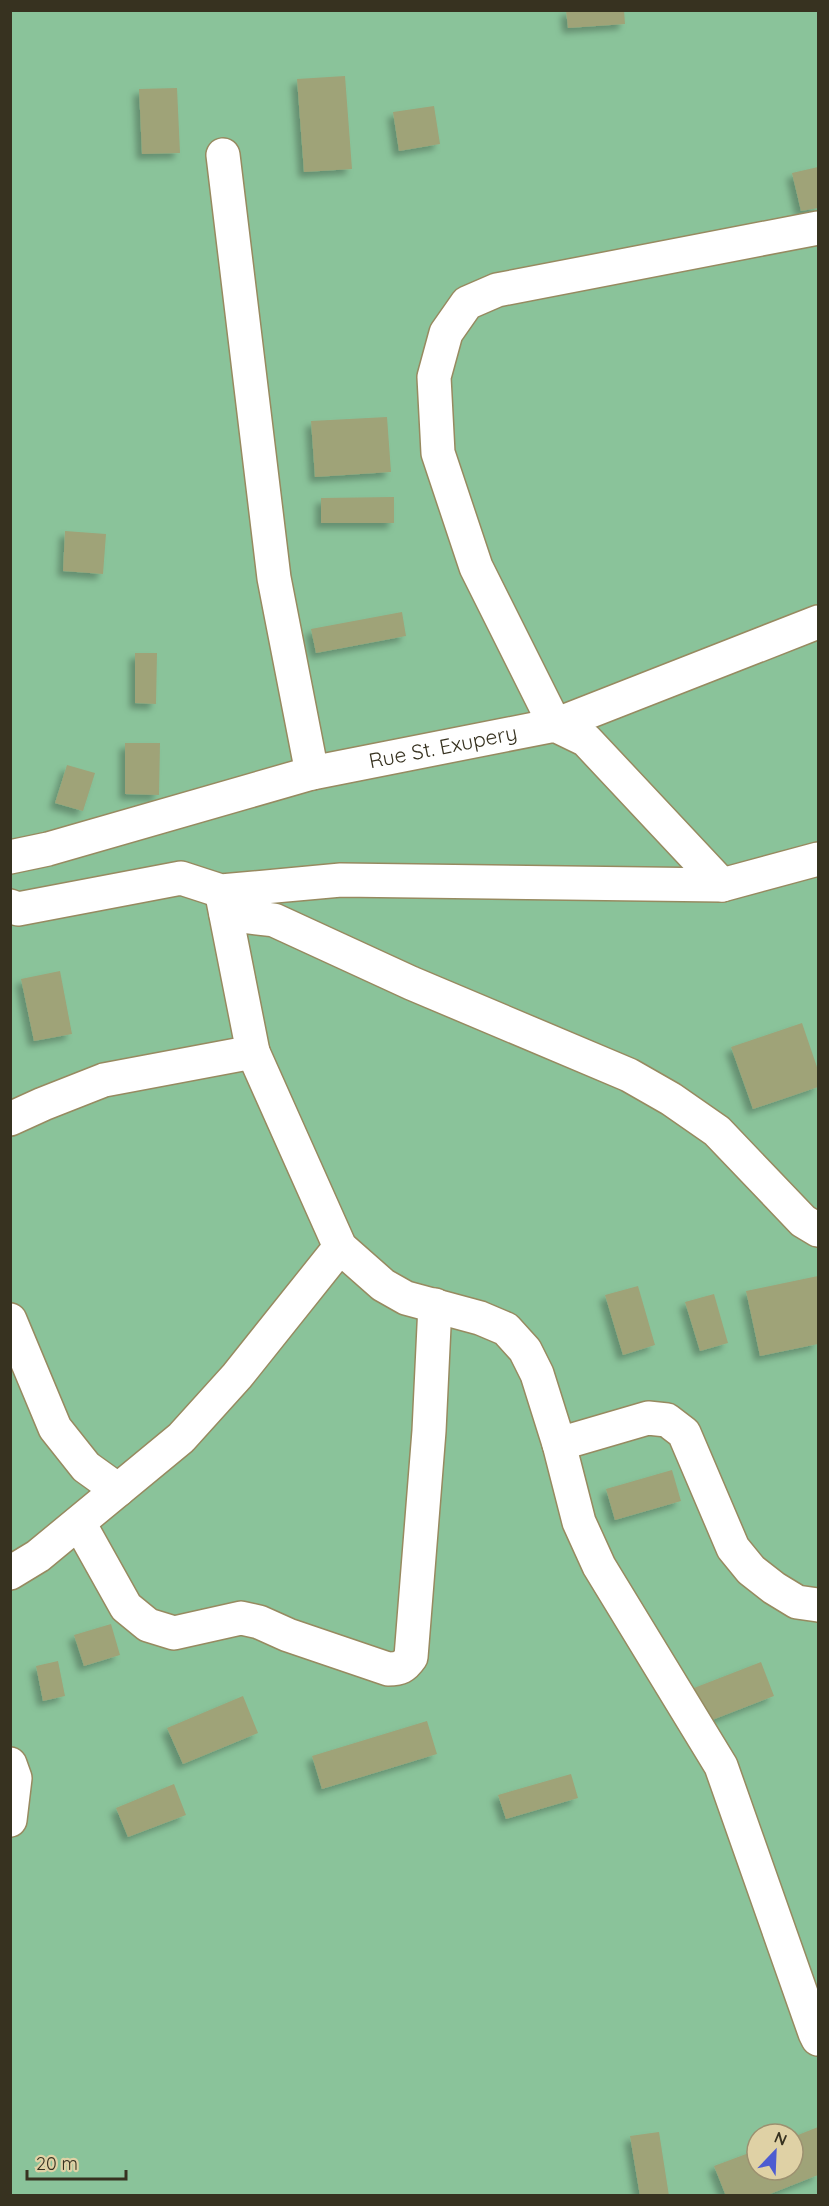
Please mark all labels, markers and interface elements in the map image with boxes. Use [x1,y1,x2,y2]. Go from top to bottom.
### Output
street label: Rue St. Exupery [366,719,519,773]
north arrow [745,2122,805,2182]
text: N [772,2127,790,2150]
scale bar [27,2143,126,2181]
text: 20 m [36,2152,78,2175]

